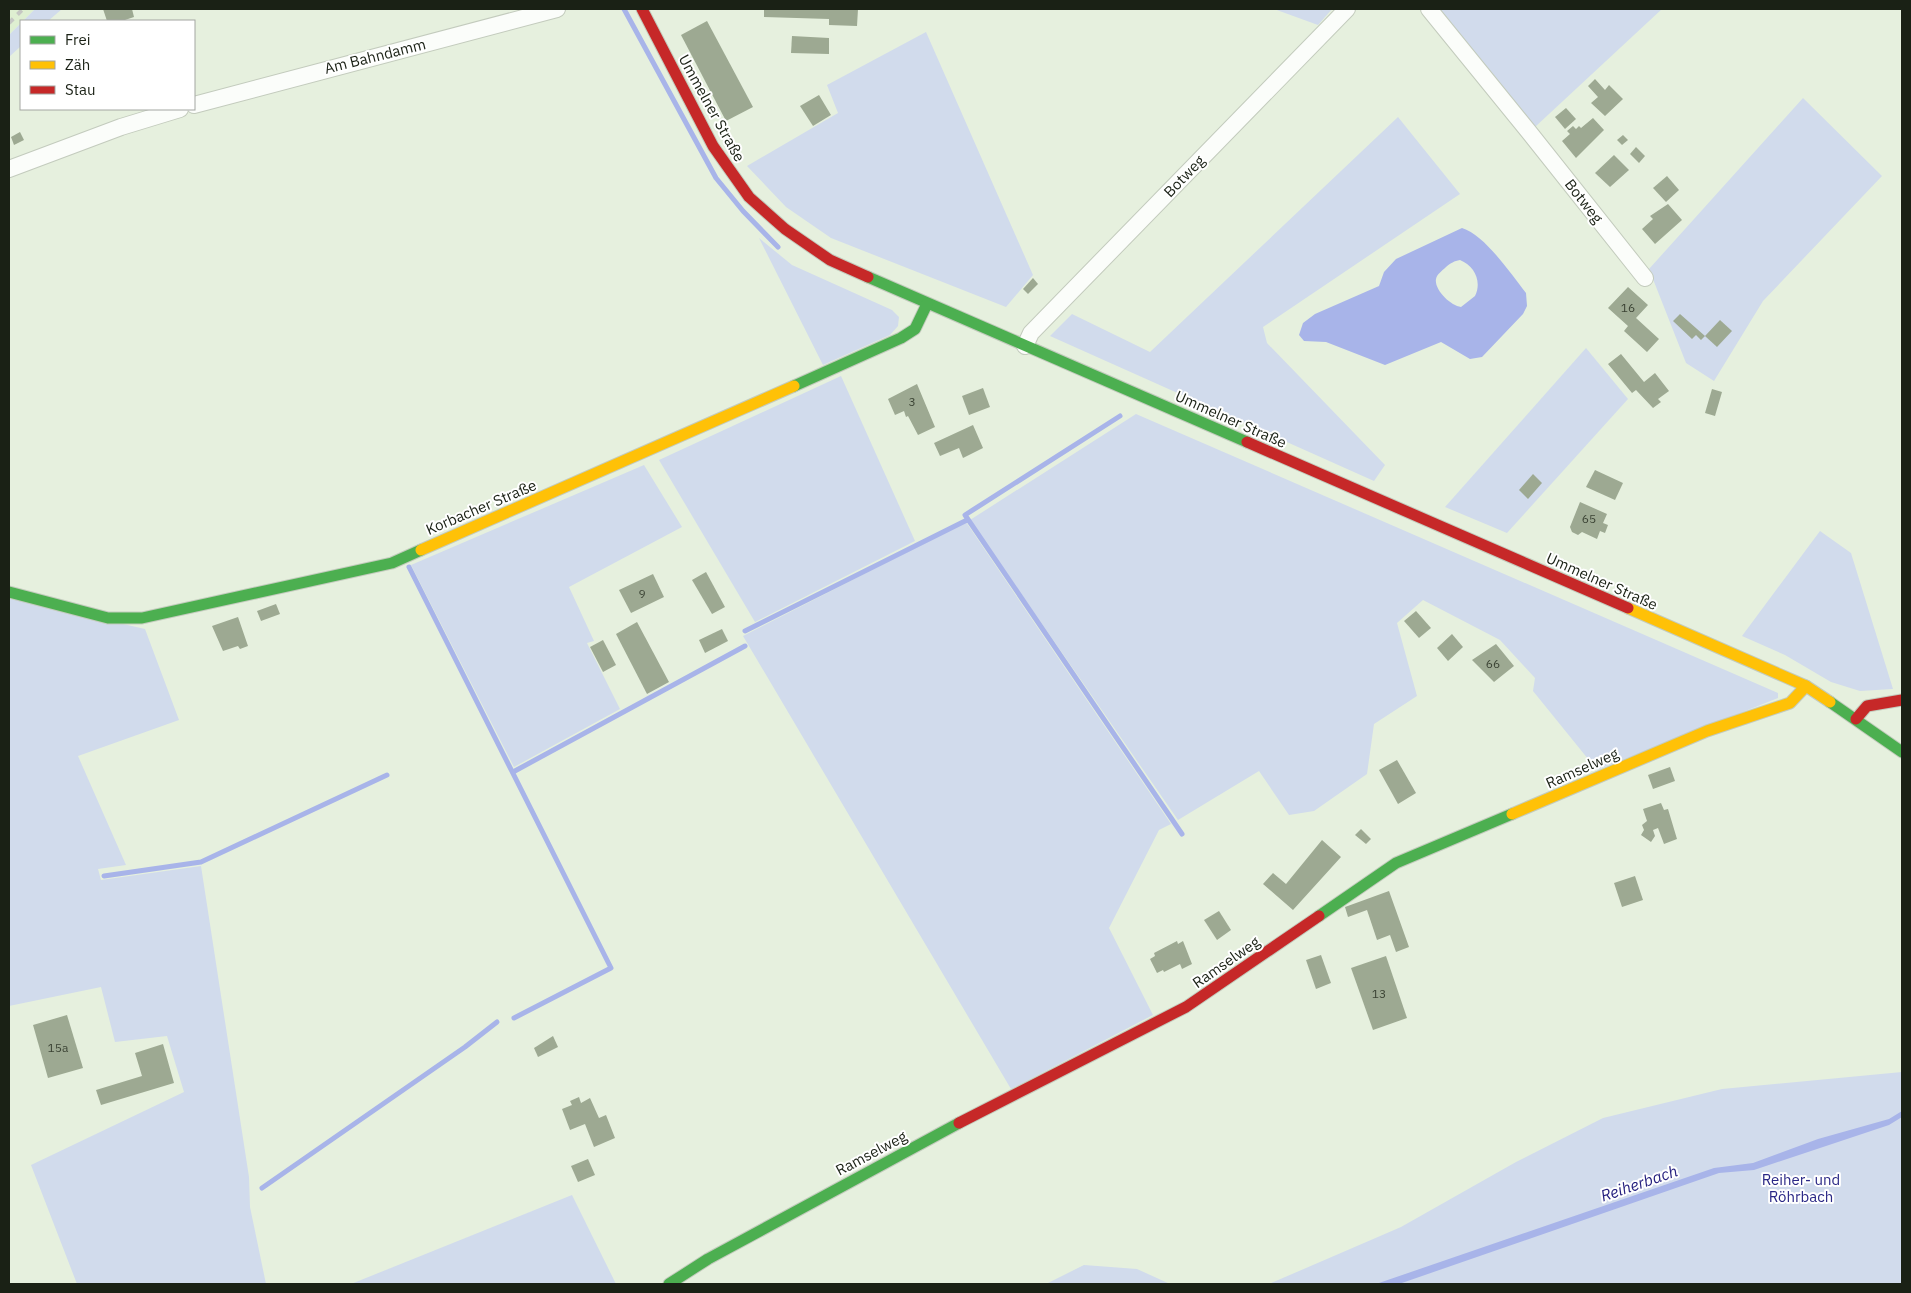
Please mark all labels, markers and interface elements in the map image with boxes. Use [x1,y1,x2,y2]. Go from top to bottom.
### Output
legend [20,20,195,110]
text: Frei [65,30,91,49]
street label: Am Bahndamm [322,34,428,78]
street label: Ummelner Straße [675,51,749,165]
text: Zäh [65,55,90,74]
text: Stau [65,80,96,99]
street label: Botweg [1159,151,1209,201]
street label: Botweg [1561,175,1607,227]
house number: 16 [1621,300,1635,315]
street label: Ummelner Straße [1172,386,1290,452]
house number: 3 [908,394,916,409]
street label: Korbacher Straße [423,475,539,539]
house number: 65 [1582,511,1596,526]
street label: Ummelner Straße [1543,548,1661,614]
house number: 9 [638,586,646,601]
house number: 66 [1486,656,1500,671]
street label: Ramselweg [1543,743,1621,792]
street label: Ramselweg [1189,932,1263,992]
house number: 13 [1372,986,1386,1001]
house number: 15a [48,1040,69,1055]
street label: Ramselweg [832,1126,910,1180]
water label: Reiherbach [1598,1160,1680,1206]
park label: Reiher- und Röhrbach [1762,1170,1840,1206]

